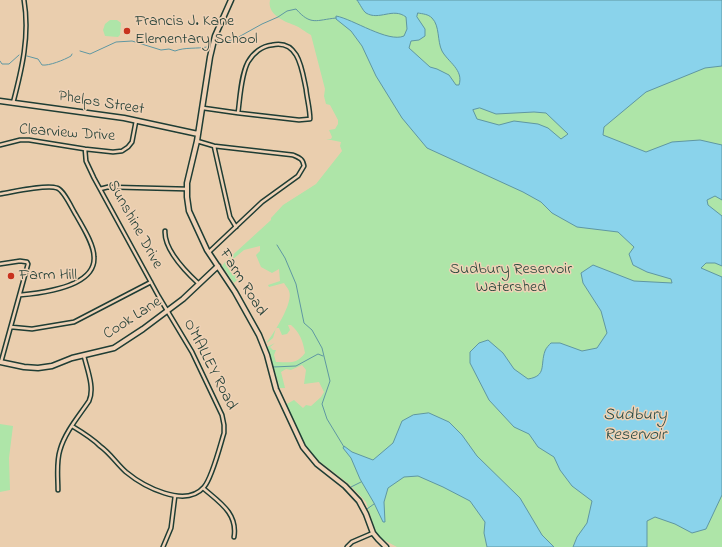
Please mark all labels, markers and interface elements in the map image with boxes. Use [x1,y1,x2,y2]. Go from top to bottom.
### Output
place label: Francis J. Kane Elementary School [135,12,258,50]
marker: Francis J. Kane Elementary School [122,26,132,36]
street label: Phelps Street [57,88,145,120]
street label: Clearview Drive [18,121,116,147]
street label: Sunshine Drive [102,177,166,273]
street label: Farm Road [214,246,270,320]
park label: Sudbury Reservoir Watershed [450,260,572,298]
place label: Farm Hill [19,266,77,286]
marker: Farm Hill [6,271,16,281]
street label: Cook Lane [100,293,166,345]
street label: O'MALLEY Road [178,316,240,414]
water label: Sudbury Reservoir [603,406,667,446]

